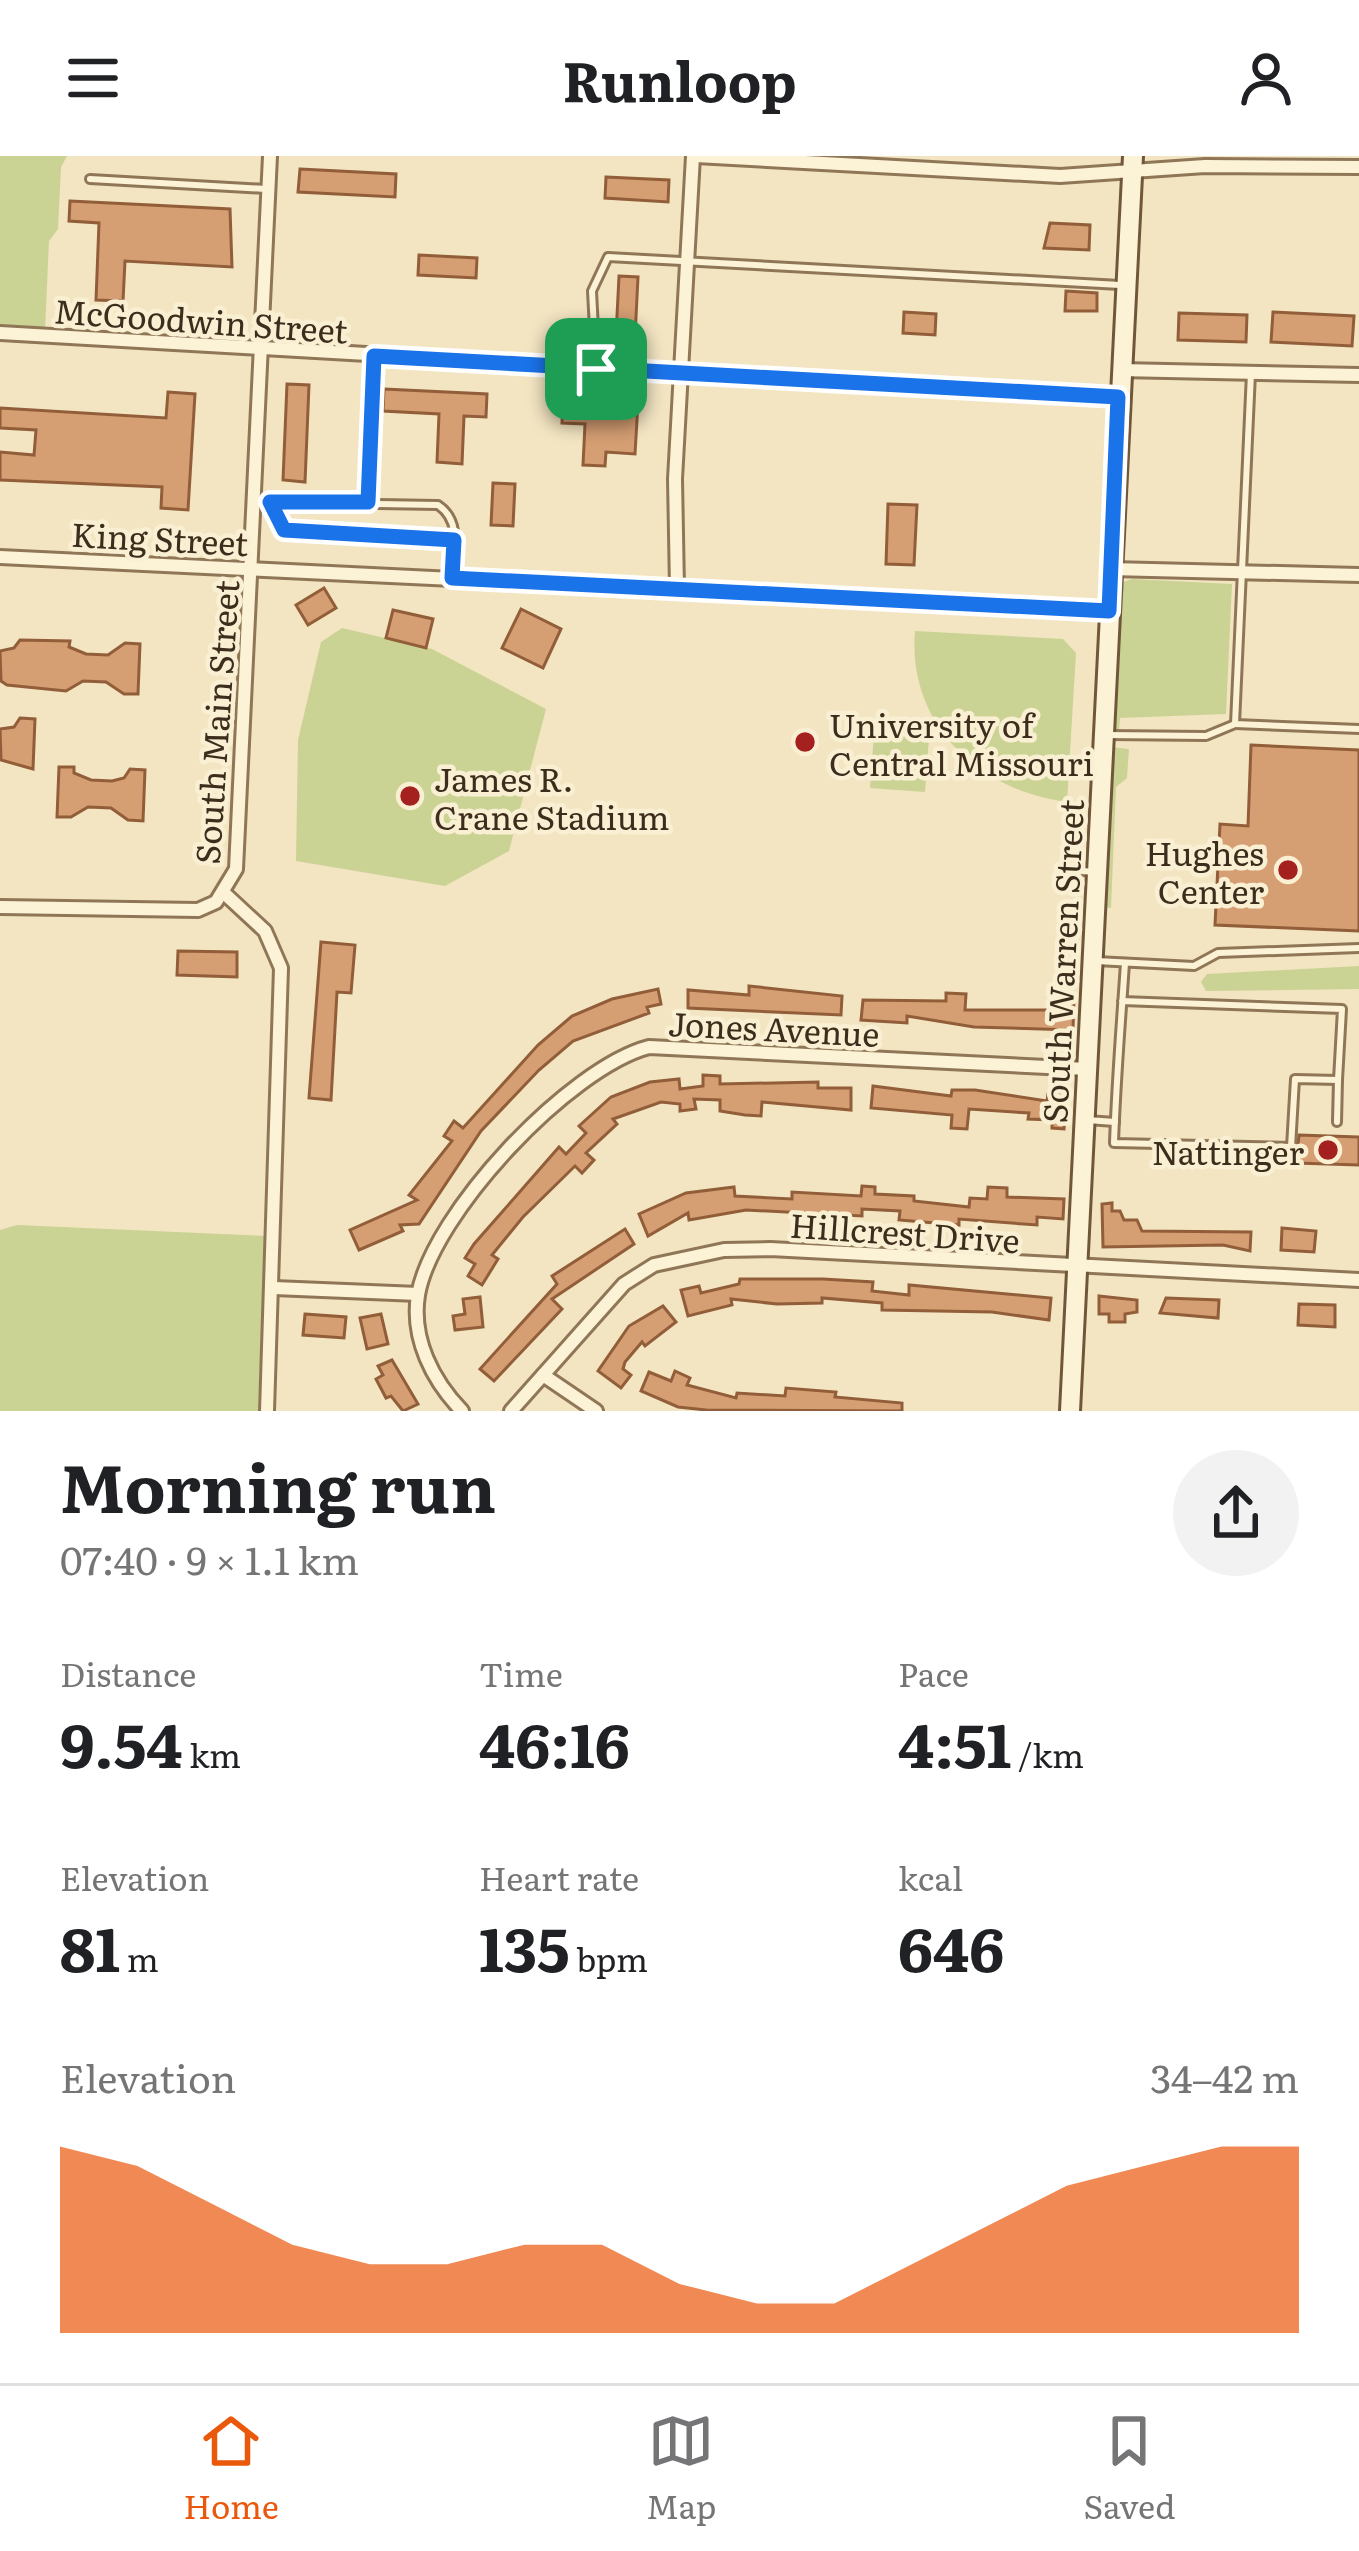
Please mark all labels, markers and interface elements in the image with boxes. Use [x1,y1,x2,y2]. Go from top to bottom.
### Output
text: Runloop [562,38,797,119]
icon: menu [60,45,126,111]
icon: person [1233,45,1299,111]
street label: McGoodwin Street [53,284,350,354]
pin [545,318,647,420]
icon: arrive [563,336,629,402]
street label: King Street [70,508,250,566]
street label: South Main Street [181,578,249,866]
place label: University of Central Missouri [829,699,1094,786]
marker: University of Central Missouri [792,729,818,755]
place label: James R. Crane Stadium [434,753,670,840]
marker: James R. Crane Stadium [397,783,423,809]
street label: South Warren Street [1028,797,1094,1124]
place label: Hughes Center [1145,827,1264,914]
marker: Hughes Center [1275,857,1301,883]
street label: Jones Avenue [667,997,881,1057]
place label: Nattinger [1152,1126,1304,1175]
marker: Nattinger [1315,1137,1341,1163]
street label: Hillcrest Drive [789,1199,1021,1263]
text: Morning run [60,1435,496,1533]
button: share [1173,1450,1299,1576]
text: 07:40 · 9 × 1.1 km [60,1529,359,1587]
text: Distance [60,1648,196,1697]
text: Time [479,1648,563,1697]
text: Pace [898,1648,969,1697]
text: 9.54 [60,1697,183,1786]
text: 46:16 [479,1697,630,1786]
text: 4:51 [898,1697,1011,1786]
text: km [183,1729,241,1778]
text: /km [1011,1729,1084,1778]
text: Elevation [60,1852,209,1901]
text: Heart rate [479,1852,639,1901]
text: kcal [898,1852,963,1901]
text: 81 [60,1901,120,1990]
text: 135 [479,1901,570,1990]
text: 646 [898,1901,1004,1990]
text: m [120,1933,159,1982]
text: bpm [570,1933,648,1982]
text: Elevation [60,2047,236,2105]
text: 34–42 m [1150,2047,1299,2105]
tab: Home [184,2408,279,2529]
tab: Map [646,2408,716,2529]
tab: Saved [1084,2408,1175,2529]

